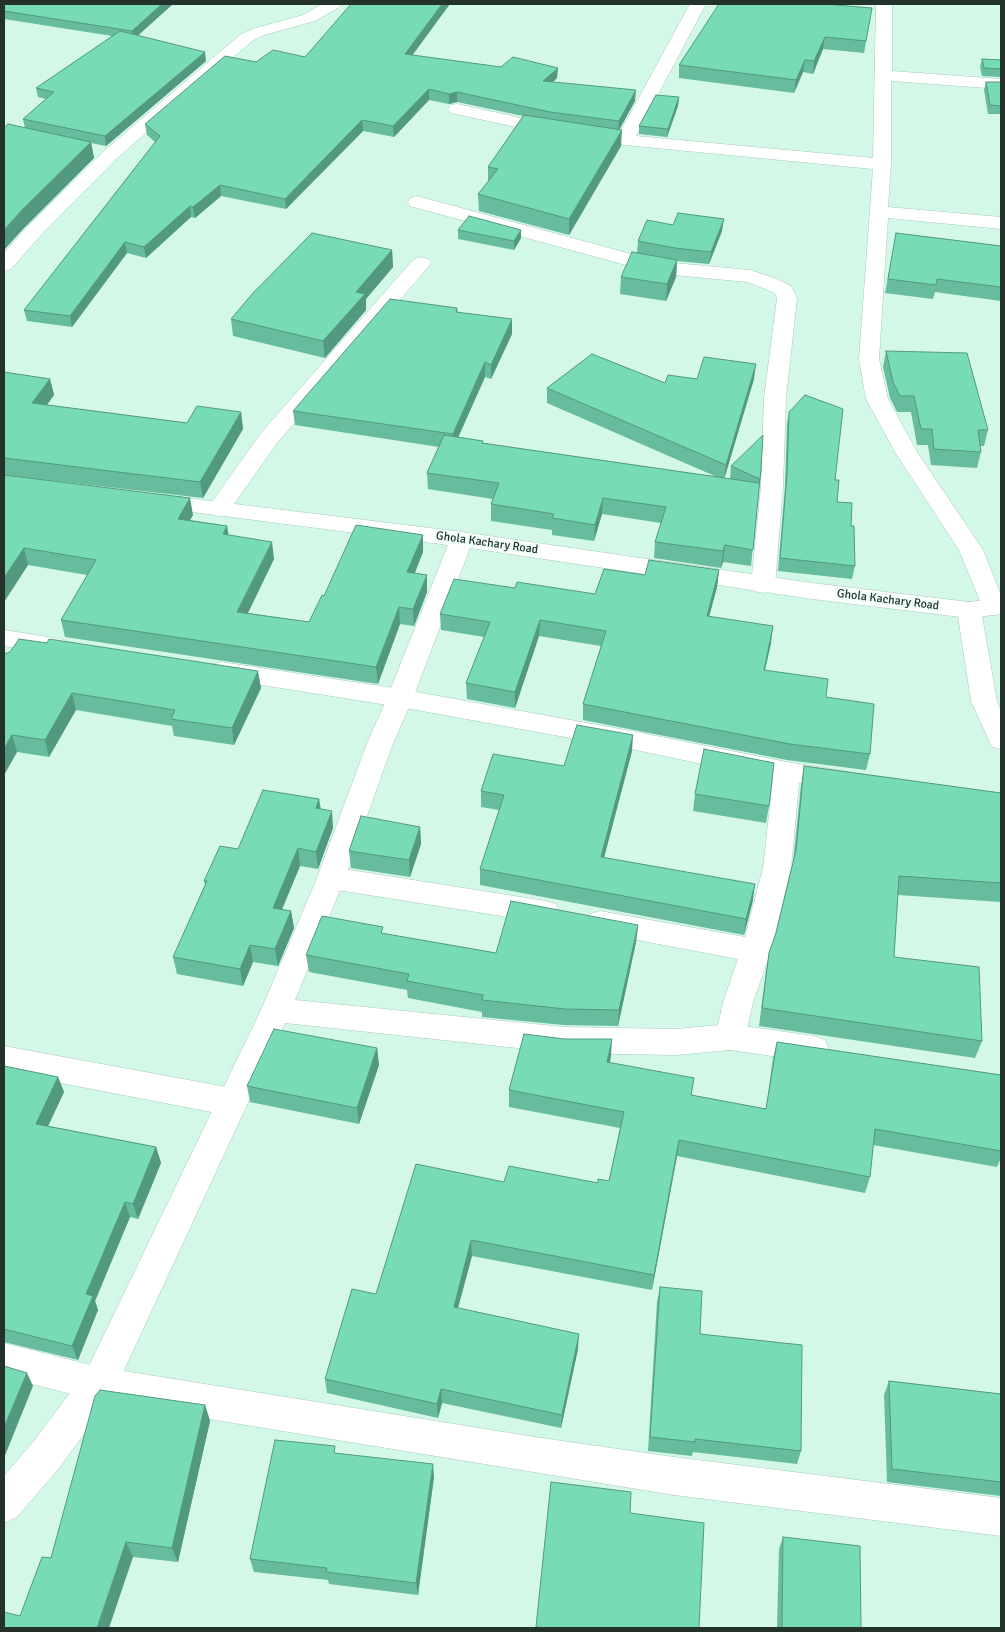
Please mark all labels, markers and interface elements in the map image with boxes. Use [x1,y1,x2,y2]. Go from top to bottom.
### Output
street label: Ghola Kachary Road [435,529,539,557]
street label: Ghola Kachary Road [836,587,940,613]

